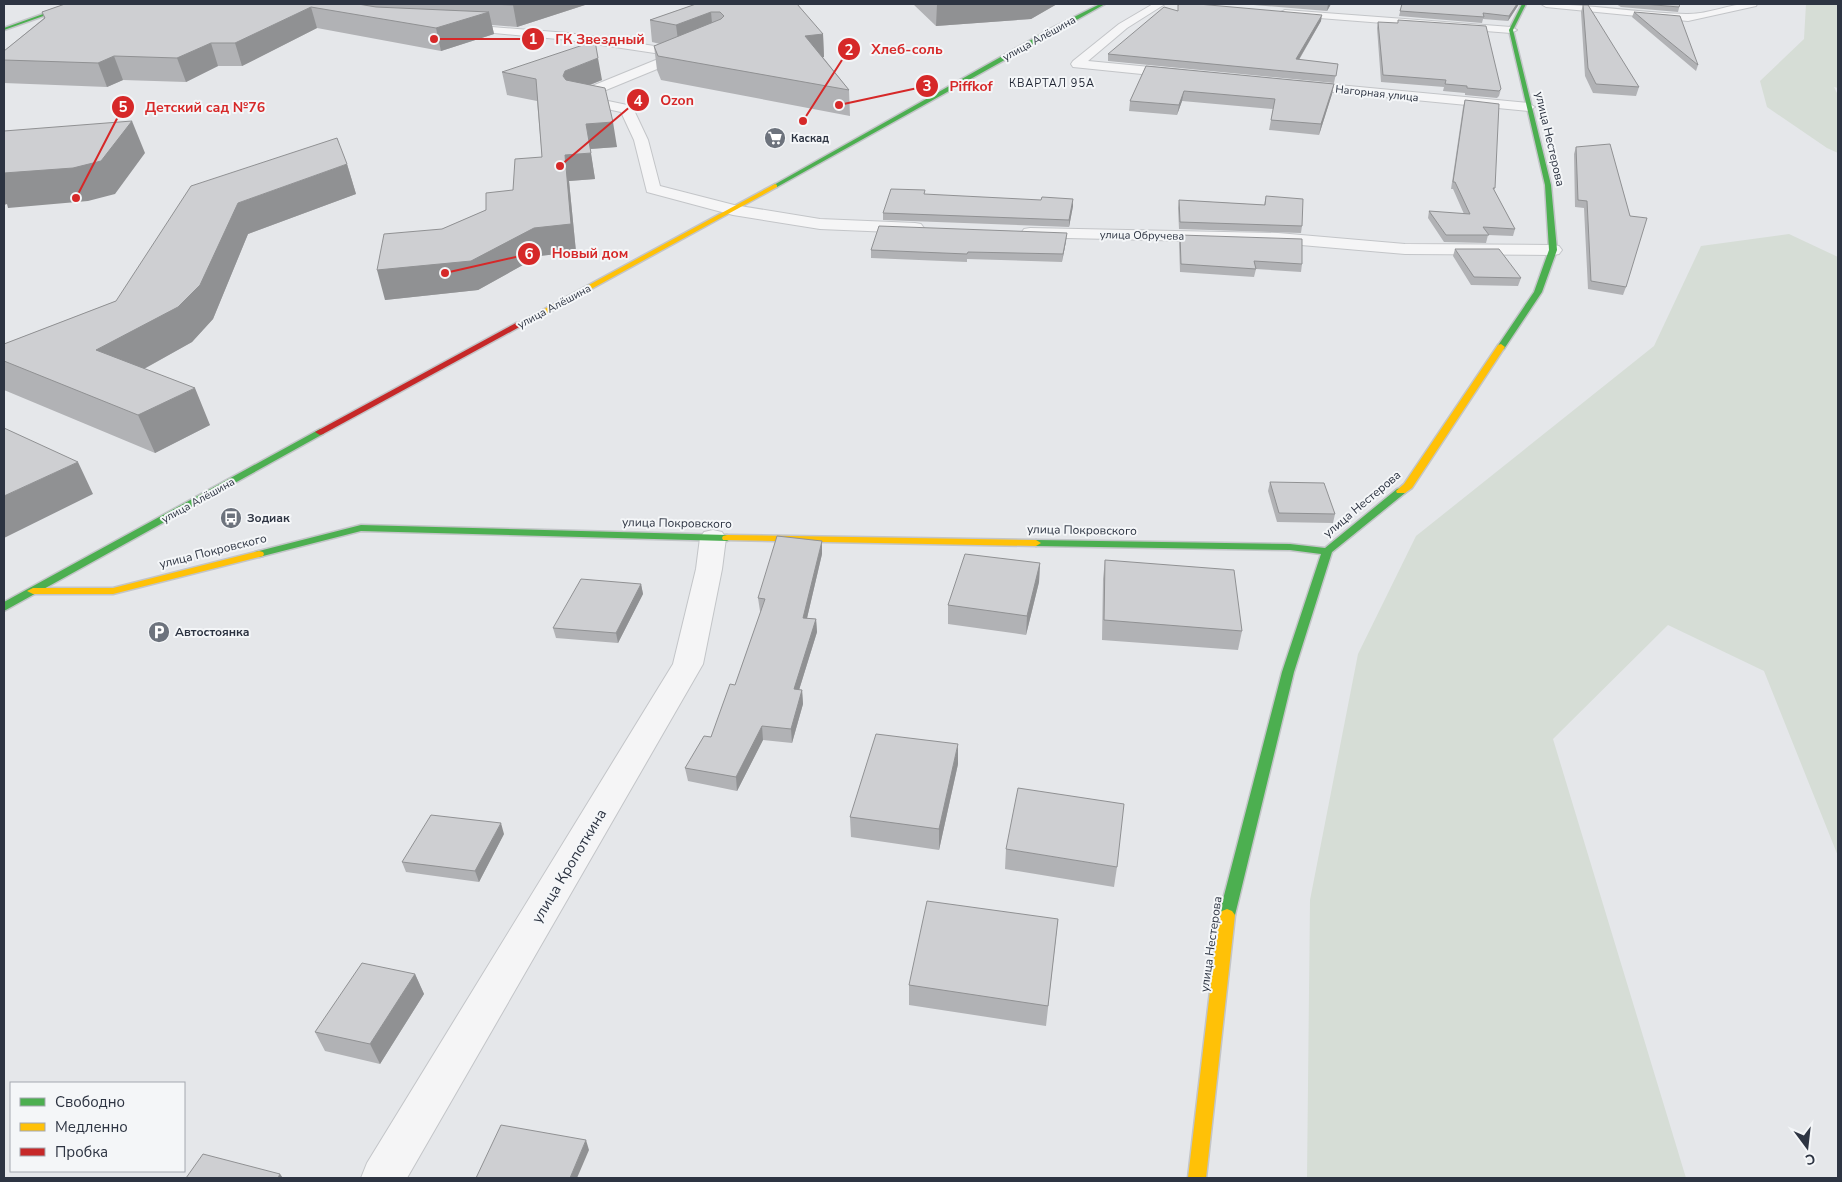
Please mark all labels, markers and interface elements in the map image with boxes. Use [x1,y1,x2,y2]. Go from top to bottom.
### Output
street label: улица Алёшина [1000,12,1079,65]
callout: ГК Звездный [520,24,655,53]
text: 1 [528,29,538,49]
text: ГК Звездный [555,30,645,49]
callout: Хлеб-соль [837,35,953,64]
text: 2 [844,40,854,60]
text: Хлеб-соль [870,40,943,59]
callout: Piffkof [914,71,1002,100]
text: 3 [922,76,932,96]
district label: КВАРТАЛ 95А [1009,76,1095,91]
text: Piffkof [949,77,993,96]
street label: Нагорная улица [1335,82,1419,105]
callout: Ozon [626,86,704,115]
street label: улица Нестерова [1531,90,1569,188]
text: 4 [633,91,643,111]
text: Ozon [660,91,694,110]
callout: Детский сад №76 [110,93,275,122]
text: 5 [118,97,128,117]
text: Детский сад №76 [145,98,265,117]
supermarket icon: Каскад [763,126,787,150]
place label: Каскад [791,131,829,146]
street label: улица Обручева [1100,227,1184,244]
callout: Новый дом [517,239,639,268]
text: 6 [524,244,534,264]
text: Новый дом [552,244,628,263]
street label: улица Алёшина [515,281,594,332]
street label: улица Нестерова [1320,467,1404,541]
street label: улица Алёшина [159,474,238,527]
bus stop icon: Зодиак [219,506,243,530]
place label: Зодиак [247,510,290,526]
street label: улица Покровского [622,514,732,532]
street label: улица Покровского [1027,521,1137,539]
street label: улица Покровского [158,530,268,572]
parking icon: Автостоянка [147,620,171,644]
place label: Автостоянка [175,624,250,640]
street label: улица Кропоткина [527,805,611,927]
street label: улица Нестерова [1196,895,1226,993]
legend [10,1082,185,1172]
text: Свободно [55,1092,125,1112]
text: Медленно [55,1117,128,1137]
north arrow [1782,1122,1832,1172]
text: Пробка [55,1142,108,1162]
text: С [1803,1149,1817,1170]

